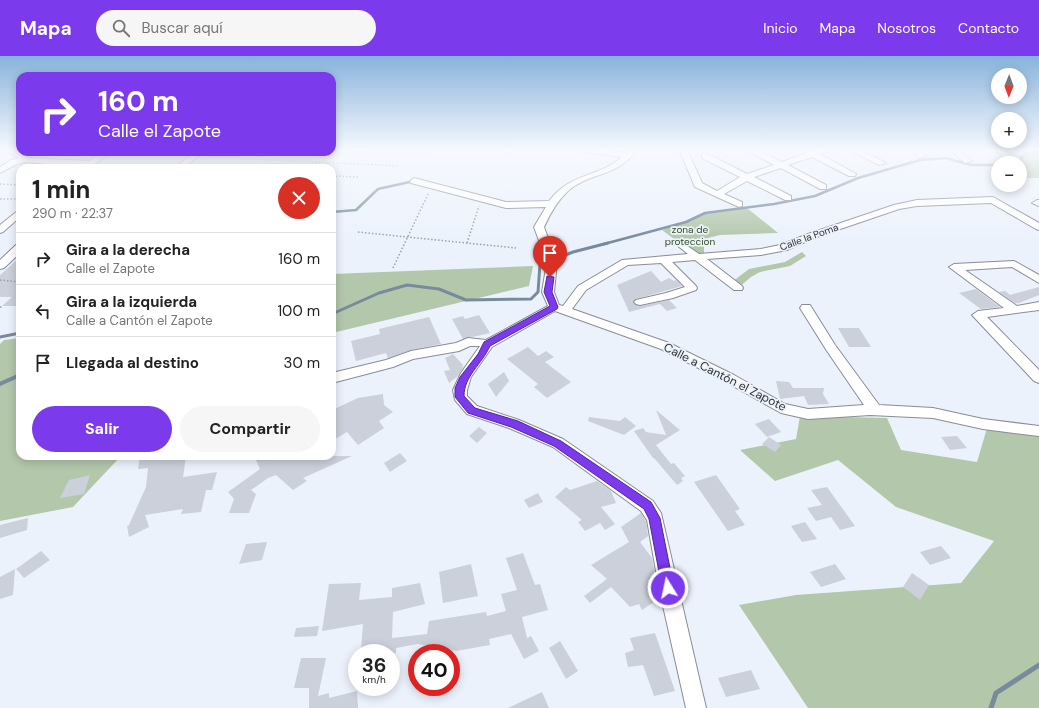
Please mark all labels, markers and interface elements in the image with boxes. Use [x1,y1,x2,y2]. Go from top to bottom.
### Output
search box [96,10,376,46]
text: Mapa [20,16,72,41]
icon: search [110,17,132,39]
text: Buscar aquí [142,18,223,38]
text: Inicio [763,19,798,37]
text: Mapa [820,19,855,37]
text: Nosotros [877,19,936,37]
text: Contacto [958,19,1019,37]
north arrow [991,68,1027,104]
map controls [991,68,1027,192]
text: 160 m [98,83,179,120]
icon: right [32,88,84,140]
button: + [991,112,1027,148]
text: Calle el Zapote [98,119,221,143]
button: − [991,156,1027,192]
text: 1 min [32,174,90,205]
button: close [278,177,320,219]
text: 290 m · 22:37 [32,205,113,222]
street label: Calle la Poma [778,220,840,254]
park label: zona de proteccion [665,223,715,248]
pin [533,236,567,277]
text: Gira a la derecha [66,240,190,260]
icon: arrive [539,242,561,264]
icon: right [32,248,54,270]
text: 160 m [278,249,320,269]
text: Calle el Zapote [66,260,155,277]
text: Gira a la izquierda [66,292,197,312]
icon: left [32,300,54,322]
text: 100 m [277,301,320,321]
text: Calle a Cantón el Zapote [66,312,213,329]
street label: Calle a Cantón el Zapote [661,339,789,415]
icon: arrive [32,352,54,374]
text: Llegada al destino [66,353,199,373]
text: 30 m [284,353,320,373]
button: Salir [32,406,172,452]
button: Compartir [180,406,320,452]
position arrow [647,567,689,609]
speed limit sign: 40 [408,644,460,696]
text: 36 [362,652,386,678]
text: km/h [362,673,386,686]

